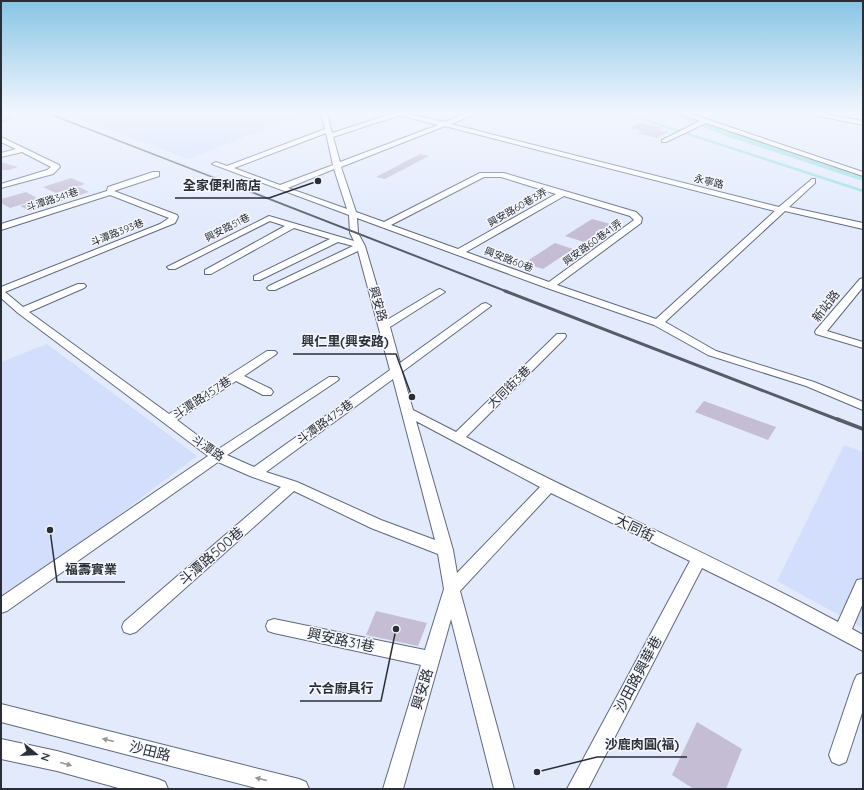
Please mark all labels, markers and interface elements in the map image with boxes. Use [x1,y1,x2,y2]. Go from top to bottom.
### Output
street label: 永寧路 [693,172,725,191]
callout: 全家便利商店 [175,173,269,198]
text: 全家便利商店 [183,177,261,193]
street label: 斗潭路341巷 [24,185,80,214]
street label: 興安路60巷3弄 [485,185,549,230]
street label: 興安路51巷 [202,210,252,244]
street label: 斗潭路393巷 [89,216,146,249]
street label: 興安路60巷41弄 [560,217,625,268]
street label: 興安路60巷 [483,244,535,275]
street label: 興安路 [366,284,391,323]
street label: 新站路 [809,287,843,324]
callout: 興仁里(興安路) [293,329,396,354]
text: 興仁里(興安路) [301,333,389,349]
street label: 大同街3巷 [484,362,533,411]
street label: 斗潭路457巷 [169,373,234,422]
street label: 斗潭路475巷 [293,396,356,447]
street label: 斗潭路 [189,431,227,464]
street label: 大同街 [612,511,658,545]
street label: 斗潭路500巷 [175,523,247,589]
callout: 福壽實業 [57,557,125,582]
text: 福壽實業 [65,561,117,577]
street label: 興安路31巷 [306,624,376,656]
street label: 沙田路興華巷 [610,633,666,715]
street label: 興安路 [407,666,437,712]
callout: 六合廚具行 [300,676,381,701]
text: 六合廚具行 [308,680,374,696]
callout: 沙鹿肉圓(福) [597,732,687,757]
north arrow [16,734,56,774]
text: 沙鹿肉圓(福) [605,736,679,752]
one-way arrow [102,737,114,743]
street label: 沙田路 [127,737,173,765]
text: N [38,751,53,763]
one-way arrow [61,761,73,767]
one-way arrow [255,776,267,782]

